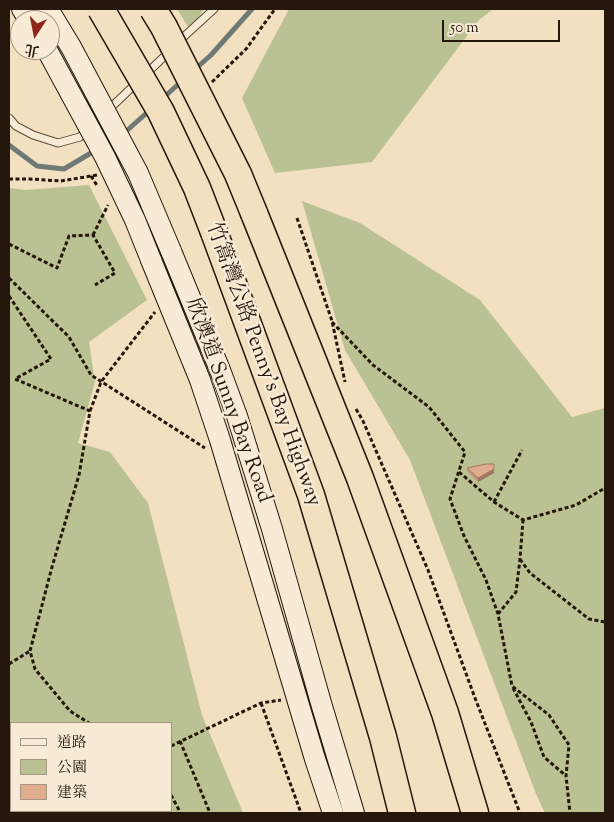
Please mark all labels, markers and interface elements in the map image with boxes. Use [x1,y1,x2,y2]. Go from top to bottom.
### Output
north arrow [10,10,60,60]
scale bar [444,10,562,42]
text: 50 m [450,18,479,39]
text: 北 [24,38,41,60]
street label: 竹篙灣公路 Penny's Bay Highway [199,220,325,510]
street label: 欣澳道 Sunny Bay Road [178,295,276,507]
legend [10,722,172,812]
text: 道路 [57,733,87,754]
text: 公園 [57,758,87,779]
text: 建築 [57,783,87,804]

